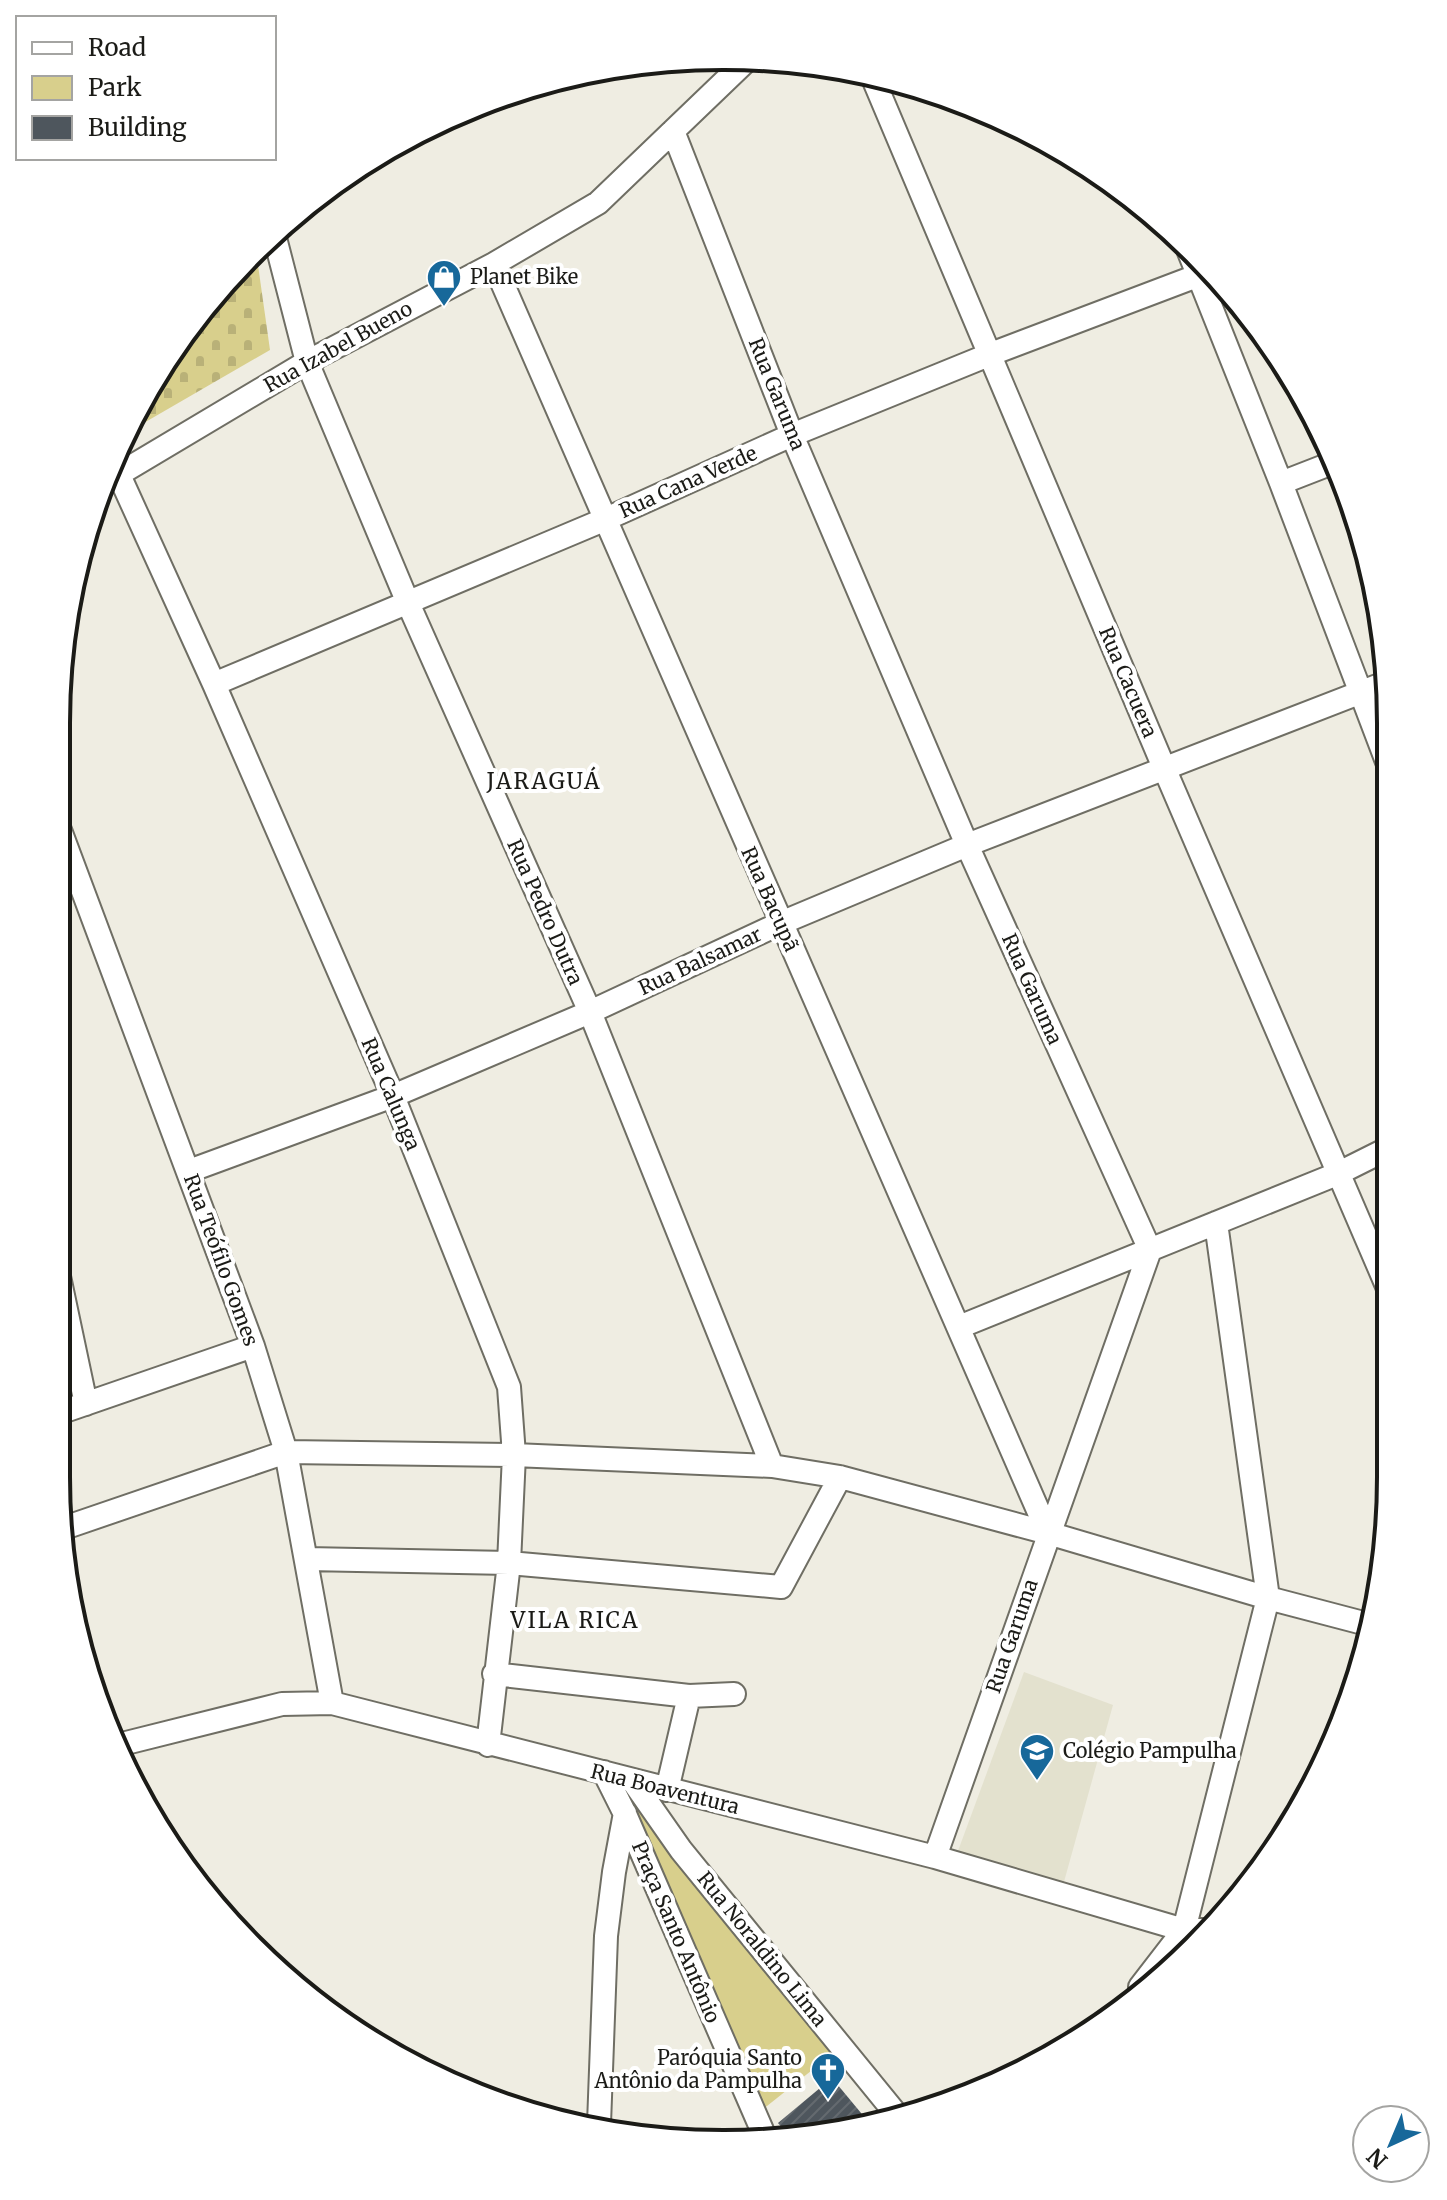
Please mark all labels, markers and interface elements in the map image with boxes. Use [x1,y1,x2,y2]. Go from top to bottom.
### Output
legend [16,16,276,160]
text: Road [88,32,146,63]
text: Park [88,72,142,103]
text: Building [88,112,187,143]
shop icon: Planet Bike [425,258,463,308]
place label: Planet Bike [470,264,578,289]
street label: Rua Izabel Bueno [259,295,417,398]
street label: Rua Garuma [744,334,811,454]
street label: Rua Cana Verde [615,440,760,523]
street label: Rua Cacuera [1094,623,1163,741]
district label: JARAGUÁ [485,766,602,795]
street label: Rua Pedro Dutra [502,835,589,989]
street label: Rua Bacupã [736,843,805,955]
street label: Rua Balsamar [634,921,765,1000]
street label: Rua Garuma [997,929,1068,1048]
street label: Rua Calunga [357,1034,427,1154]
street label: Rua Teófilo Gomes [179,1171,264,1349]
street label: Rua Garuma [980,1575,1043,1696]
district label: VILA RICA [510,1606,639,1634]
school or university icon: Colégio Pampulha [1018,1732,1056,1782]
place label: Colégio Pampulha [1063,1738,1237,1763]
street label: Rua Boaventura [588,1758,742,1819]
street label: Praça Santo Antônio [627,1837,726,2027]
street label: Rua Noraldino Lima [692,1866,833,2031]
place label: Paróquia Santo Antônio da Pampulha [593,2045,802,2093]
church icon: Paróquia Santo Antônio da Pampulha [809,2051,847,2101]
north arrow [1351,2104,1431,2184]
text: N [1361,2142,1393,2174]

